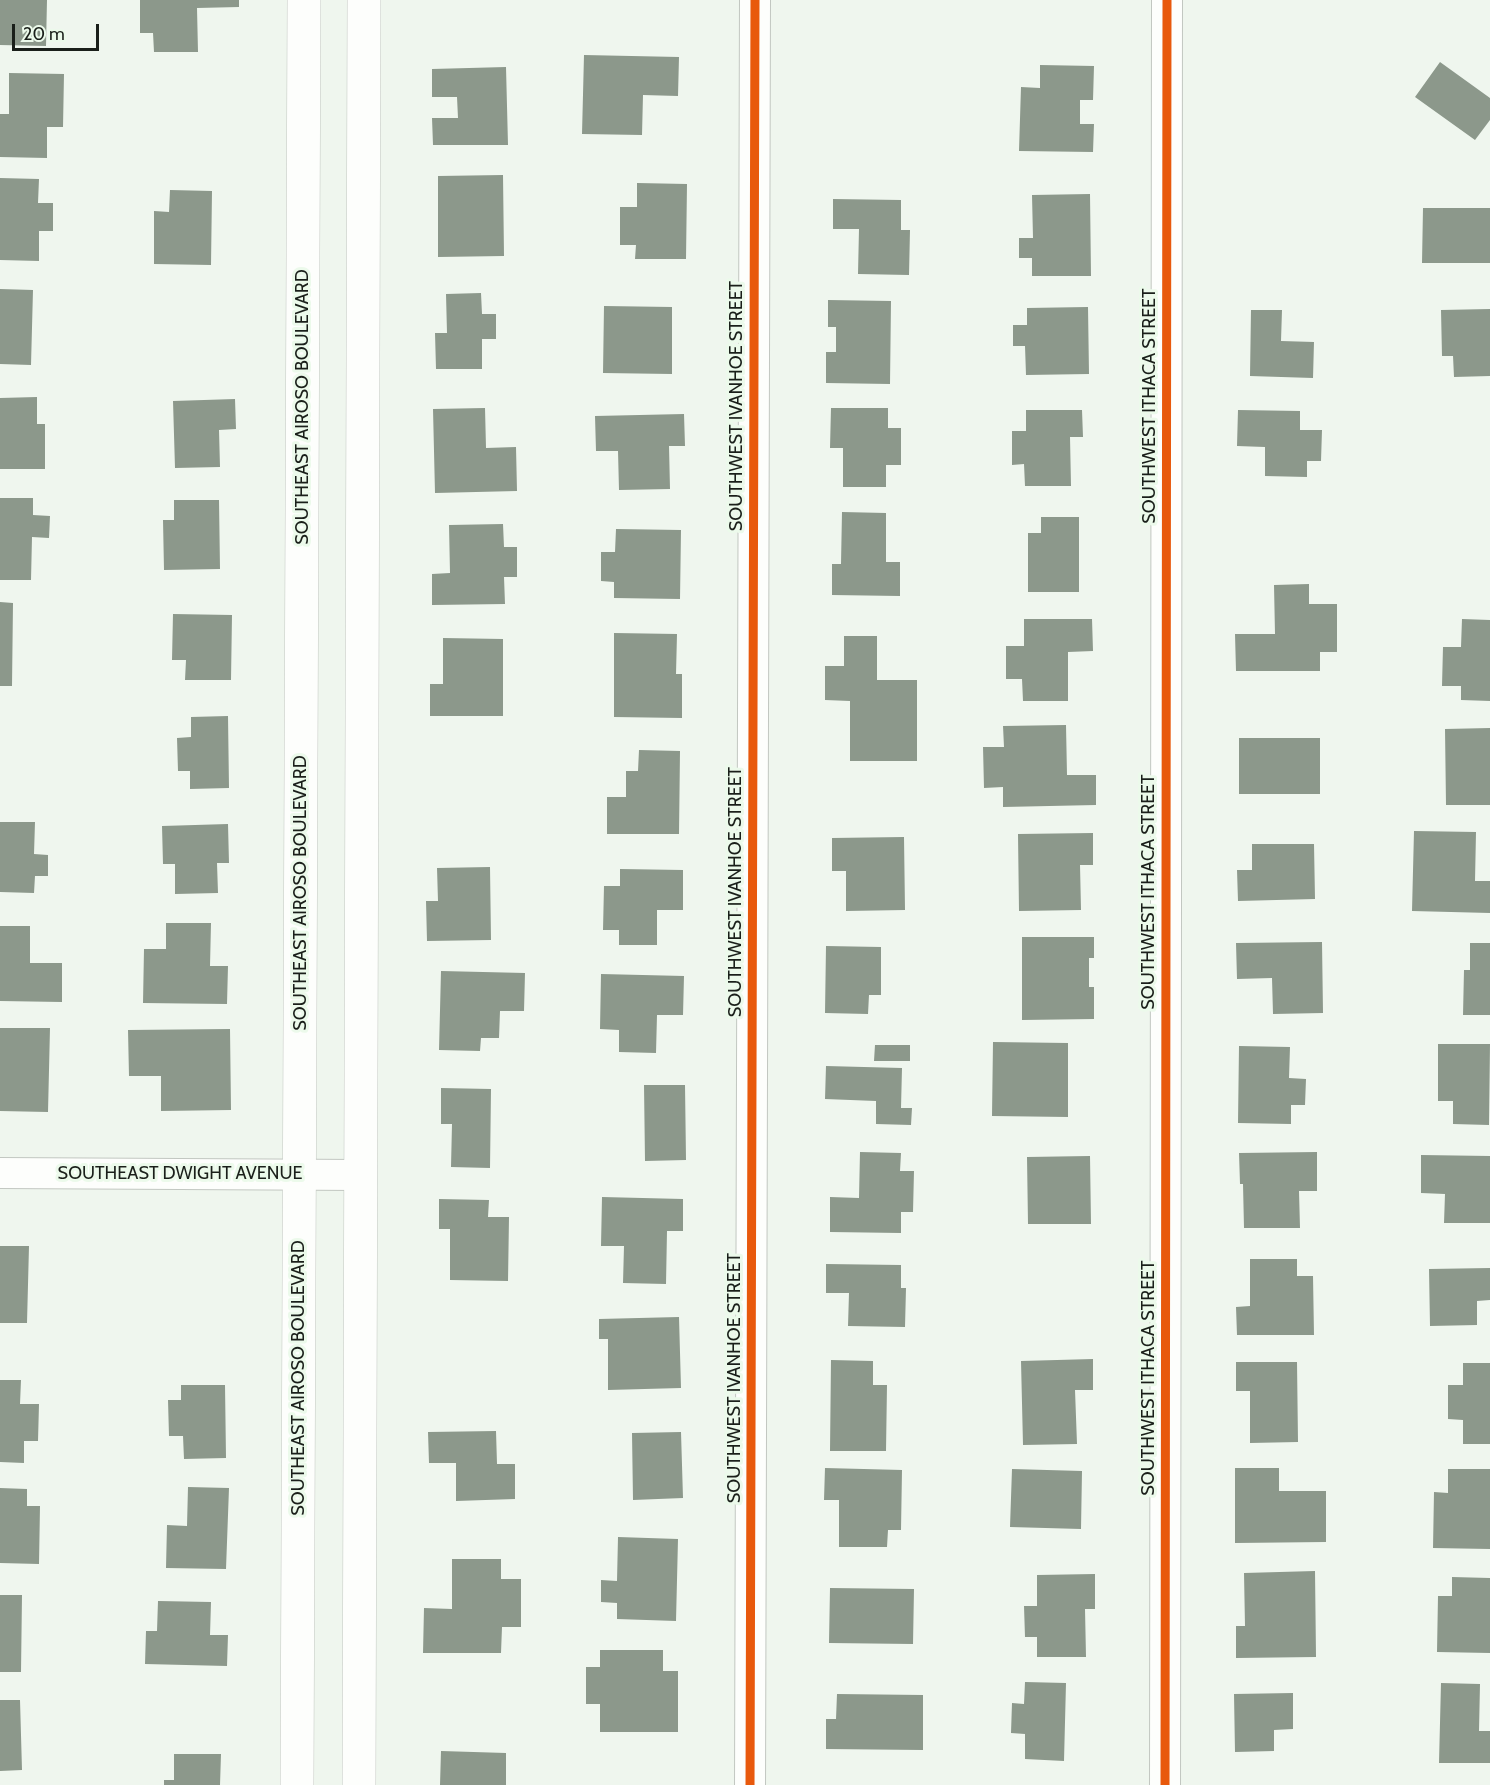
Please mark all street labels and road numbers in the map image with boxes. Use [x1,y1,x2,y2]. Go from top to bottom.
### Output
street label: SOUTHEAST AIROSO BOULEVARD [292,269,314,545]
street label: SOUTHWEST IVANHOE STREET [726,281,748,531]
street label: SOUTHWEST ITHACA STREET [1139,288,1161,524]
street label: SOUTHEAST AIROSO BOULEVARD [290,755,312,1031]
street label: SOUTHWEST IVANHOE STREET [725,767,747,1017]
street label: SOUTHWEST ITHACA STREET [1138,774,1160,1010]
street label: SOUTHEAST DWIGHT AVENUE [58,1163,302,1185]
street label: SOUTHEAST AIROSO BOULEVARD [288,1240,310,1516]
street label: SOUTHWEST IVANHOE STREET [724,1253,746,1503]
street label: SOUTHWEST ITHACA STREET [1138,1260,1160,1496]

